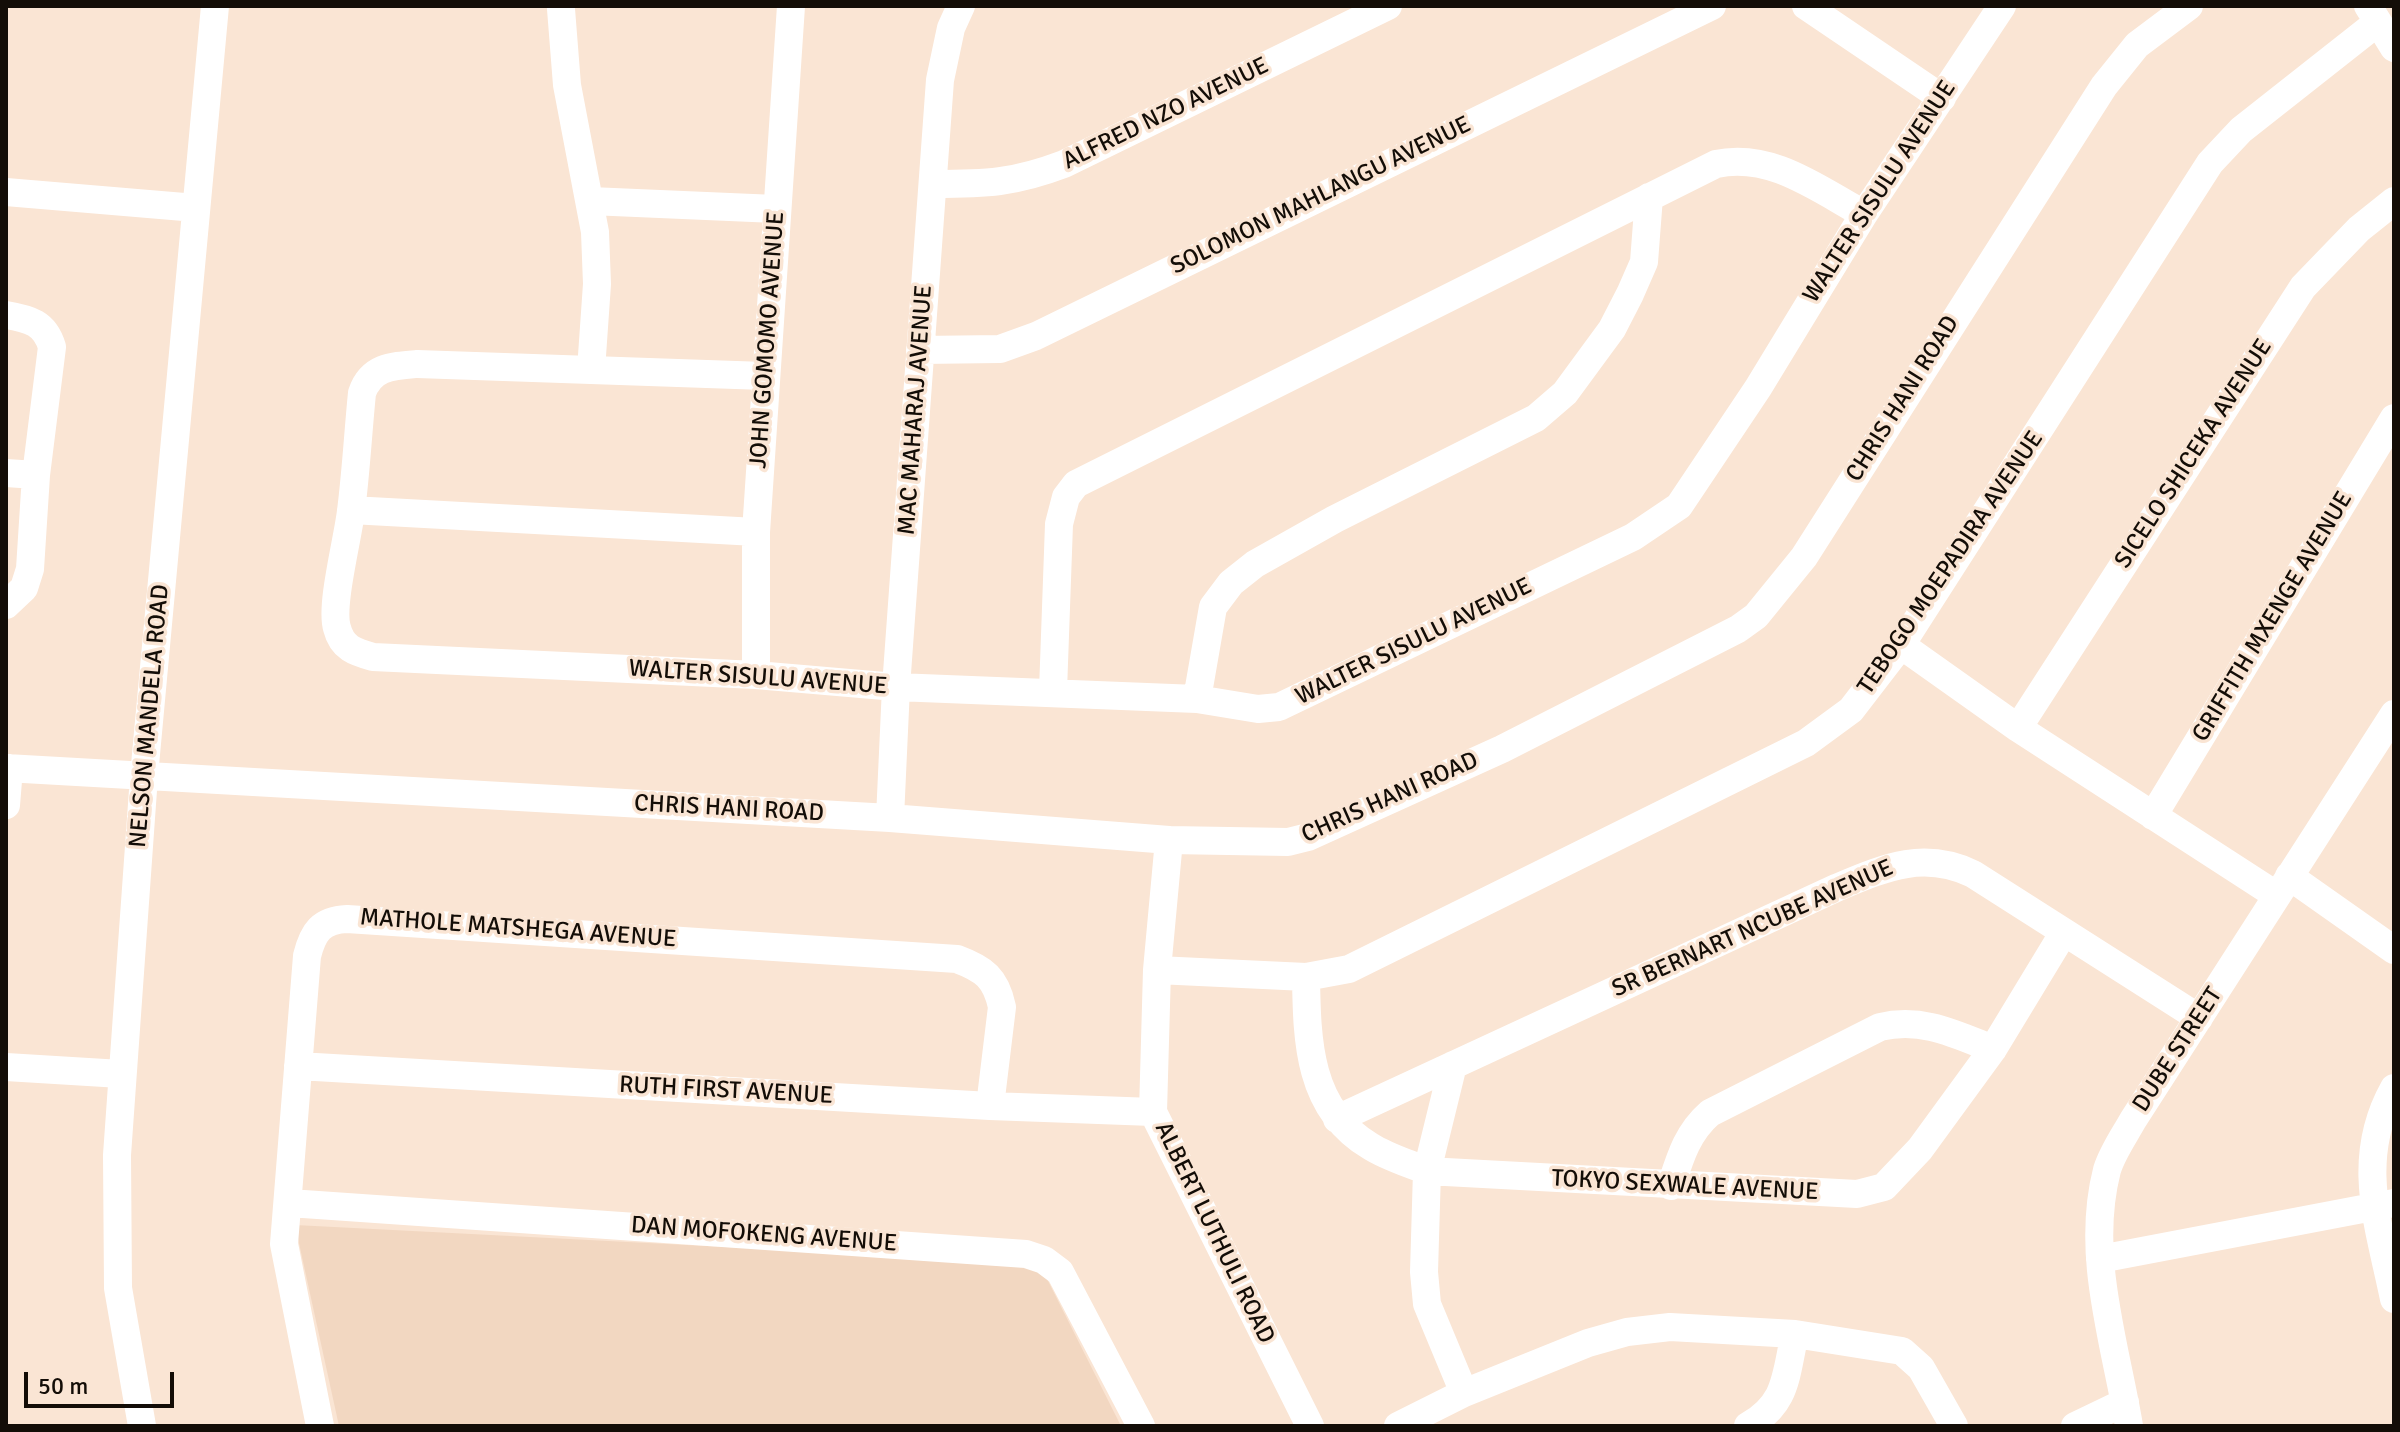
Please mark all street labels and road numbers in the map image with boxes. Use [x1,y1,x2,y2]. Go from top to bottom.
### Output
street label: ALFRED NZO AVENUE [1058,52,1274,176]
street label: WALTER SISULU AVENUE [1797,76,1963,308]
street label: SOLOMON MAHLANGU AVENUE [1166,111,1476,281]
street label: JOHN GOMOMO AVENUE [745,210,791,470]
street label: MAC MAHARAJ AVENUE [893,284,939,536]
street label: CHRIS HANI ROAD [1840,311,1966,487]
street label: SICELO SHICEKA AVENUE [2109,334,2279,574]
street label: TEBOGO MOEPADIRA AVENUE [1852,426,2050,700]
street label: GRIFFITH MXENGE AVENUE [2187,487,2359,747]
street label: WALTER SISULU AVENUE [1291,572,1537,712]
street label: NELSON MANDELA ROAD [124,583,176,849]
street label: WALTER SISULU AVENUE [628,655,888,701]
street label: CHRIS HANI ROAD [1297,746,1483,850]
street label: CHRIS HANI ROAD [633,790,825,828]
street label: SR BERNART NCUBE AVENUE [1608,854,1898,1004]
street label: MATHOLE MATSHEGA AVENUE [359,904,677,954]
street label: DUBE STREET [2127,982,2229,1118]
street label: RUTH FIRST AVENUE [618,1071,834,1111]
street label: ALBERT LUTHULI ROAD [1148,1118,1280,1348]
street label: TOKYO SEXWALE AVENUE [1551,1165,1819,1207]
street label: DAN MOFOKENG AVENUE [630,1211,898,1259]

